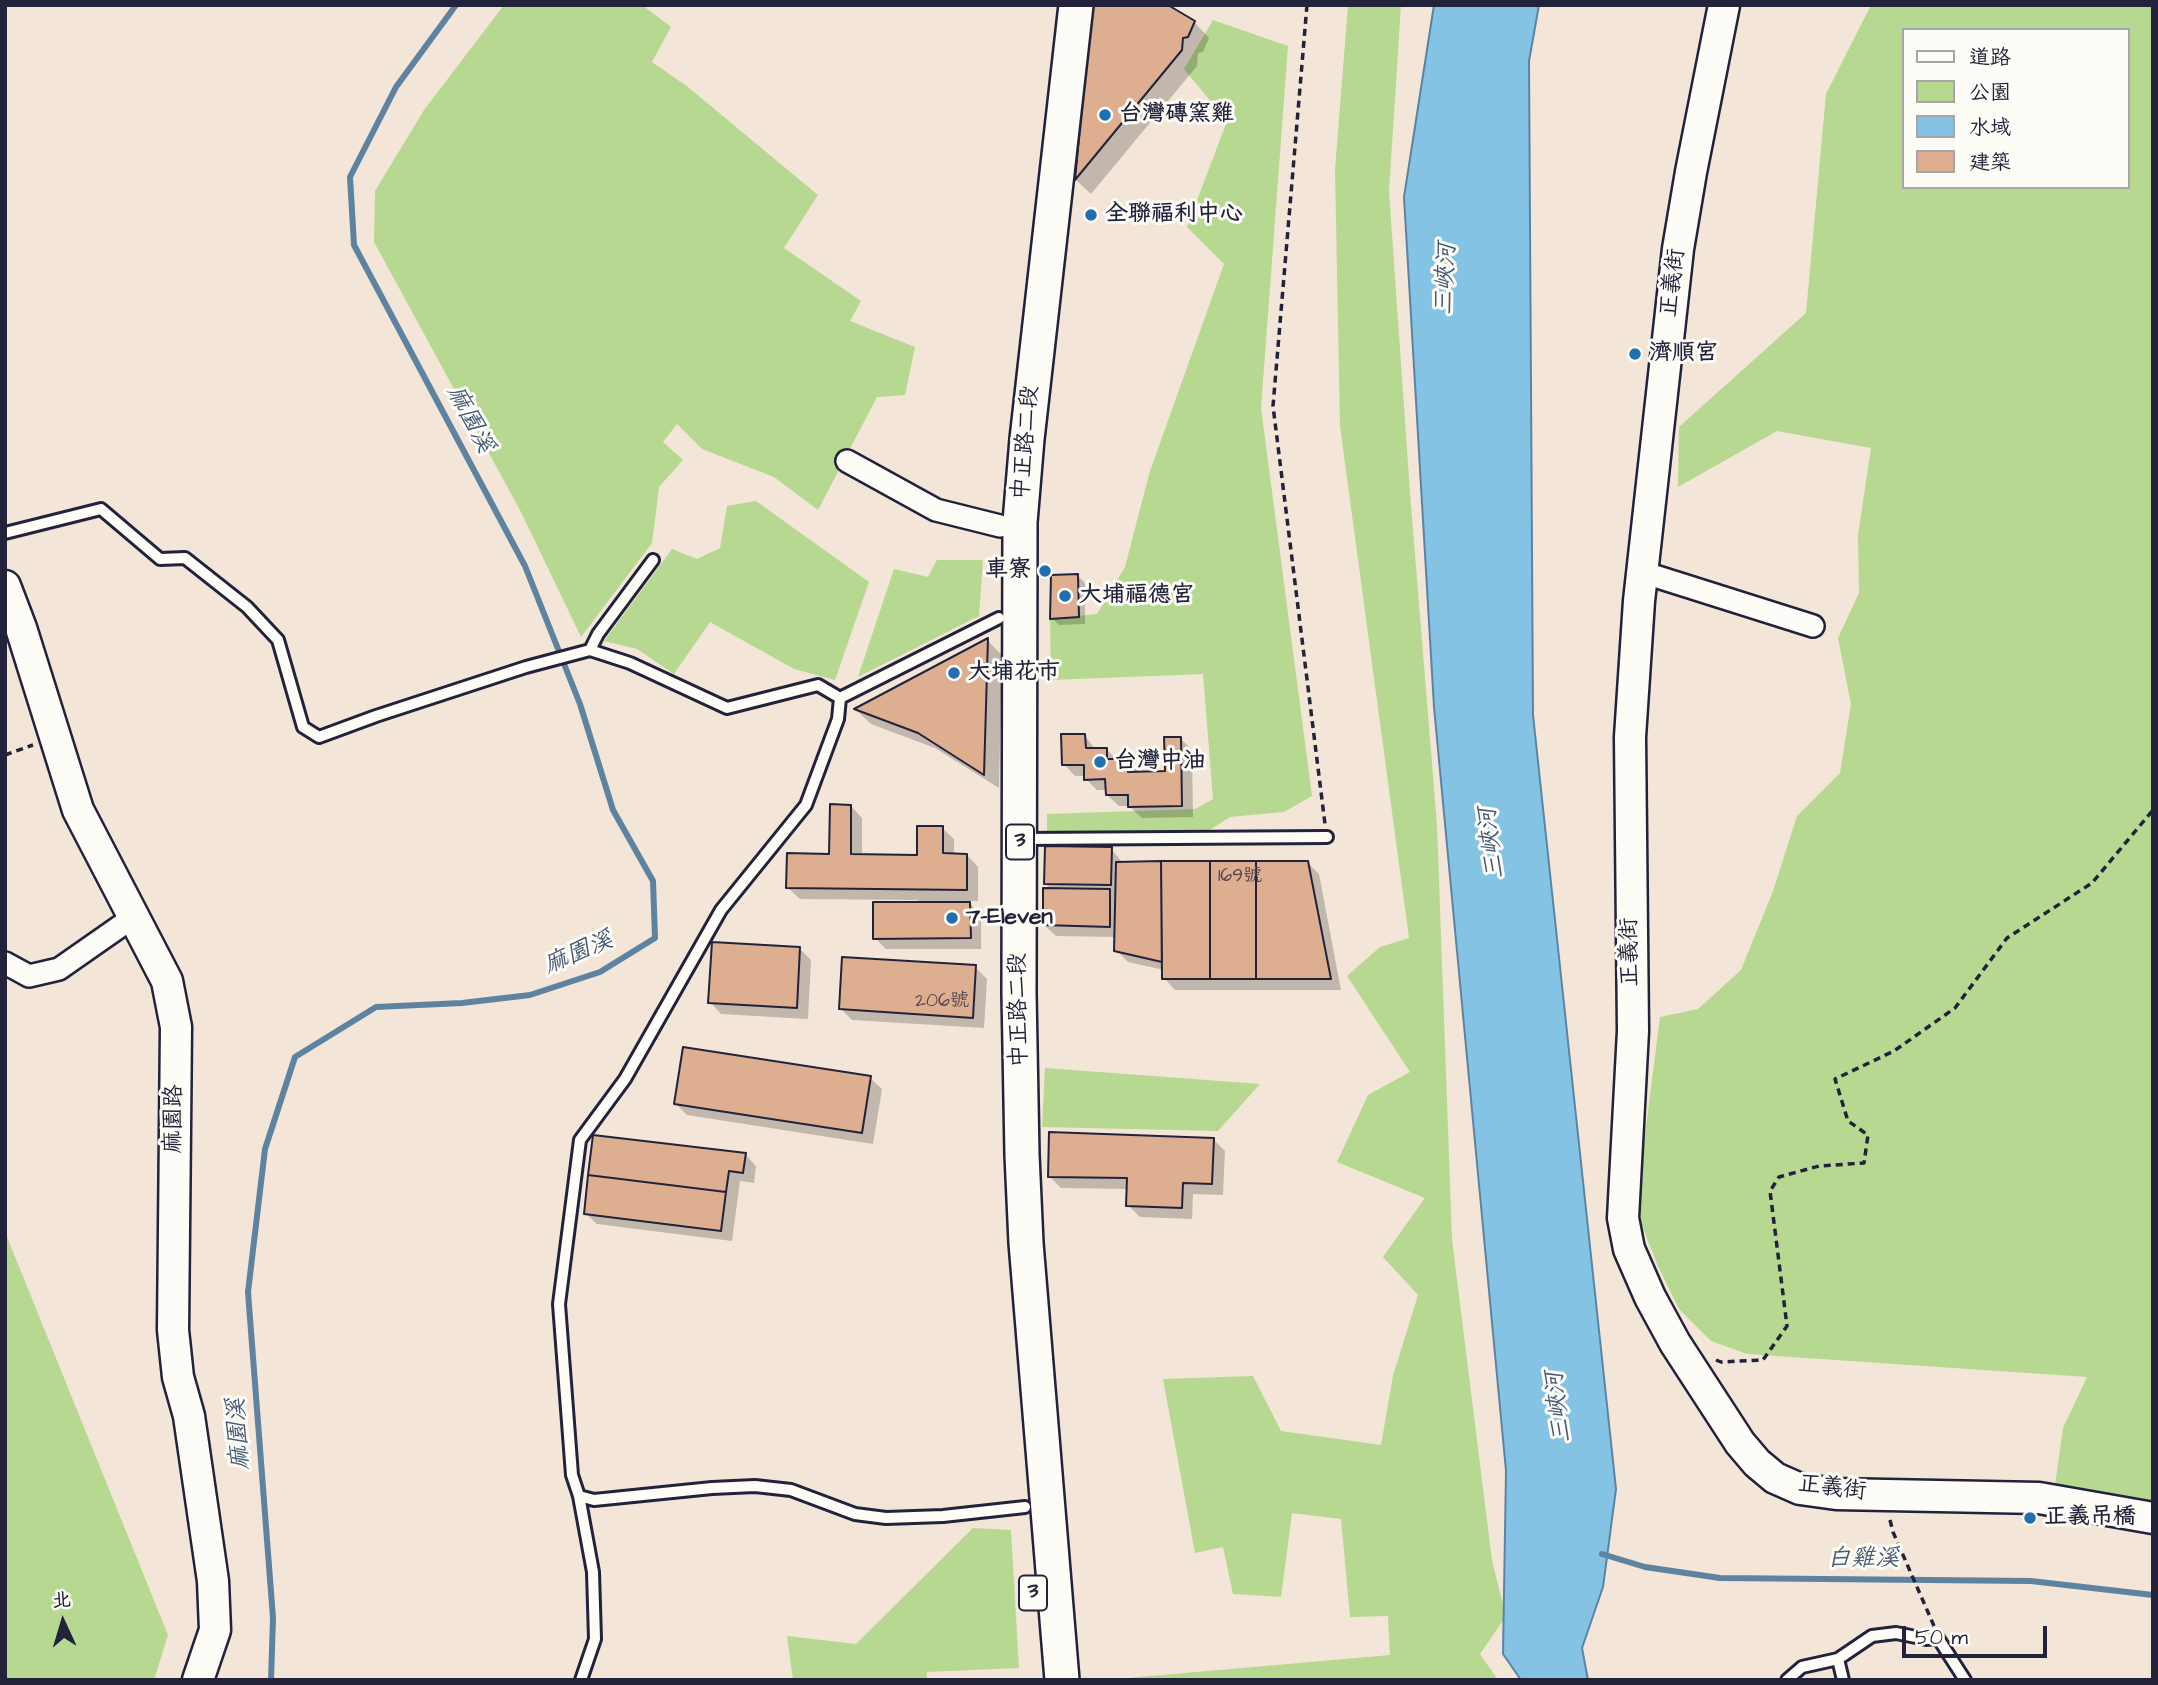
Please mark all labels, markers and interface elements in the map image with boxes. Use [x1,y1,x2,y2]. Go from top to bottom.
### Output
legend [1902,28,2130,189]
text: 道路 [1969,43,2011,72]
text: 公園 [1969,78,2011,107]
place label: 台灣磚窯雞 [1119,101,1234,129]
marker: 台灣磚窯雞 [1097,107,1113,123]
text: 水域 [1969,113,2011,142]
text: 建築 [1969,148,2011,177]
place label: 全聯福利中心 [1105,201,1243,229]
marker: 全聯福利中心 [1083,207,1099,223]
water label: 三峽河 [1431,242,1463,316]
street label: 正義街 [1656,247,1692,319]
place label: 濟順宮 [1649,340,1718,368]
marker: 濟順宮 [1627,346,1643,362]
water label: 麻園溪 [439,381,499,459]
street label: 中正路二段 [1008,385,1046,501]
place label: 車寮 [985,557,1031,585]
marker: 車寮 [1037,563,1053,579]
place label: 大埔福德宮 [1079,582,1194,610]
marker: 大埔福德宮 [1057,588,1073,604]
place label: 大埔花市 [968,659,1060,687]
marker: 大埔花市 [946,665,962,681]
place label: 台灣中油 [1114,748,1206,776]
marker: 台灣中油 [1092,754,1108,770]
water label: 三峽河 [1474,806,1512,880]
road number: 3 [1006,824,1034,860]
house number: 169號 [1218,866,1262,888]
place label: 7-Eleven [966,904,1053,932]
marker: 7-Eleven [944,910,960,926]
street label: 正義街 [1617,917,1645,987]
water label: 麻園溪 [540,927,618,981]
street label: 中正路二段 [1005,952,1035,1068]
house number: 206號 [915,991,969,1013]
street label: 麻園路 [161,1084,189,1154]
water label: 三峽河 [1541,1370,1579,1444]
water label: 麻園溪 [223,1397,257,1471]
street label: 正義街 [1796,1471,1868,1507]
place label: 正義吊橋 [2044,1504,2136,1532]
marker: 正義吊橋 [2022,1510,2038,1526]
water label: 白雞溪 [1827,1546,1899,1574]
road number: 3 [1019,1576,1047,1610]
text: 北 [51,1586,72,1615]
north arrow [28,1587,98,1657]
scale bar [1906,1612,2051,1656]
text: 50 m [1915,1623,1968,1652]

